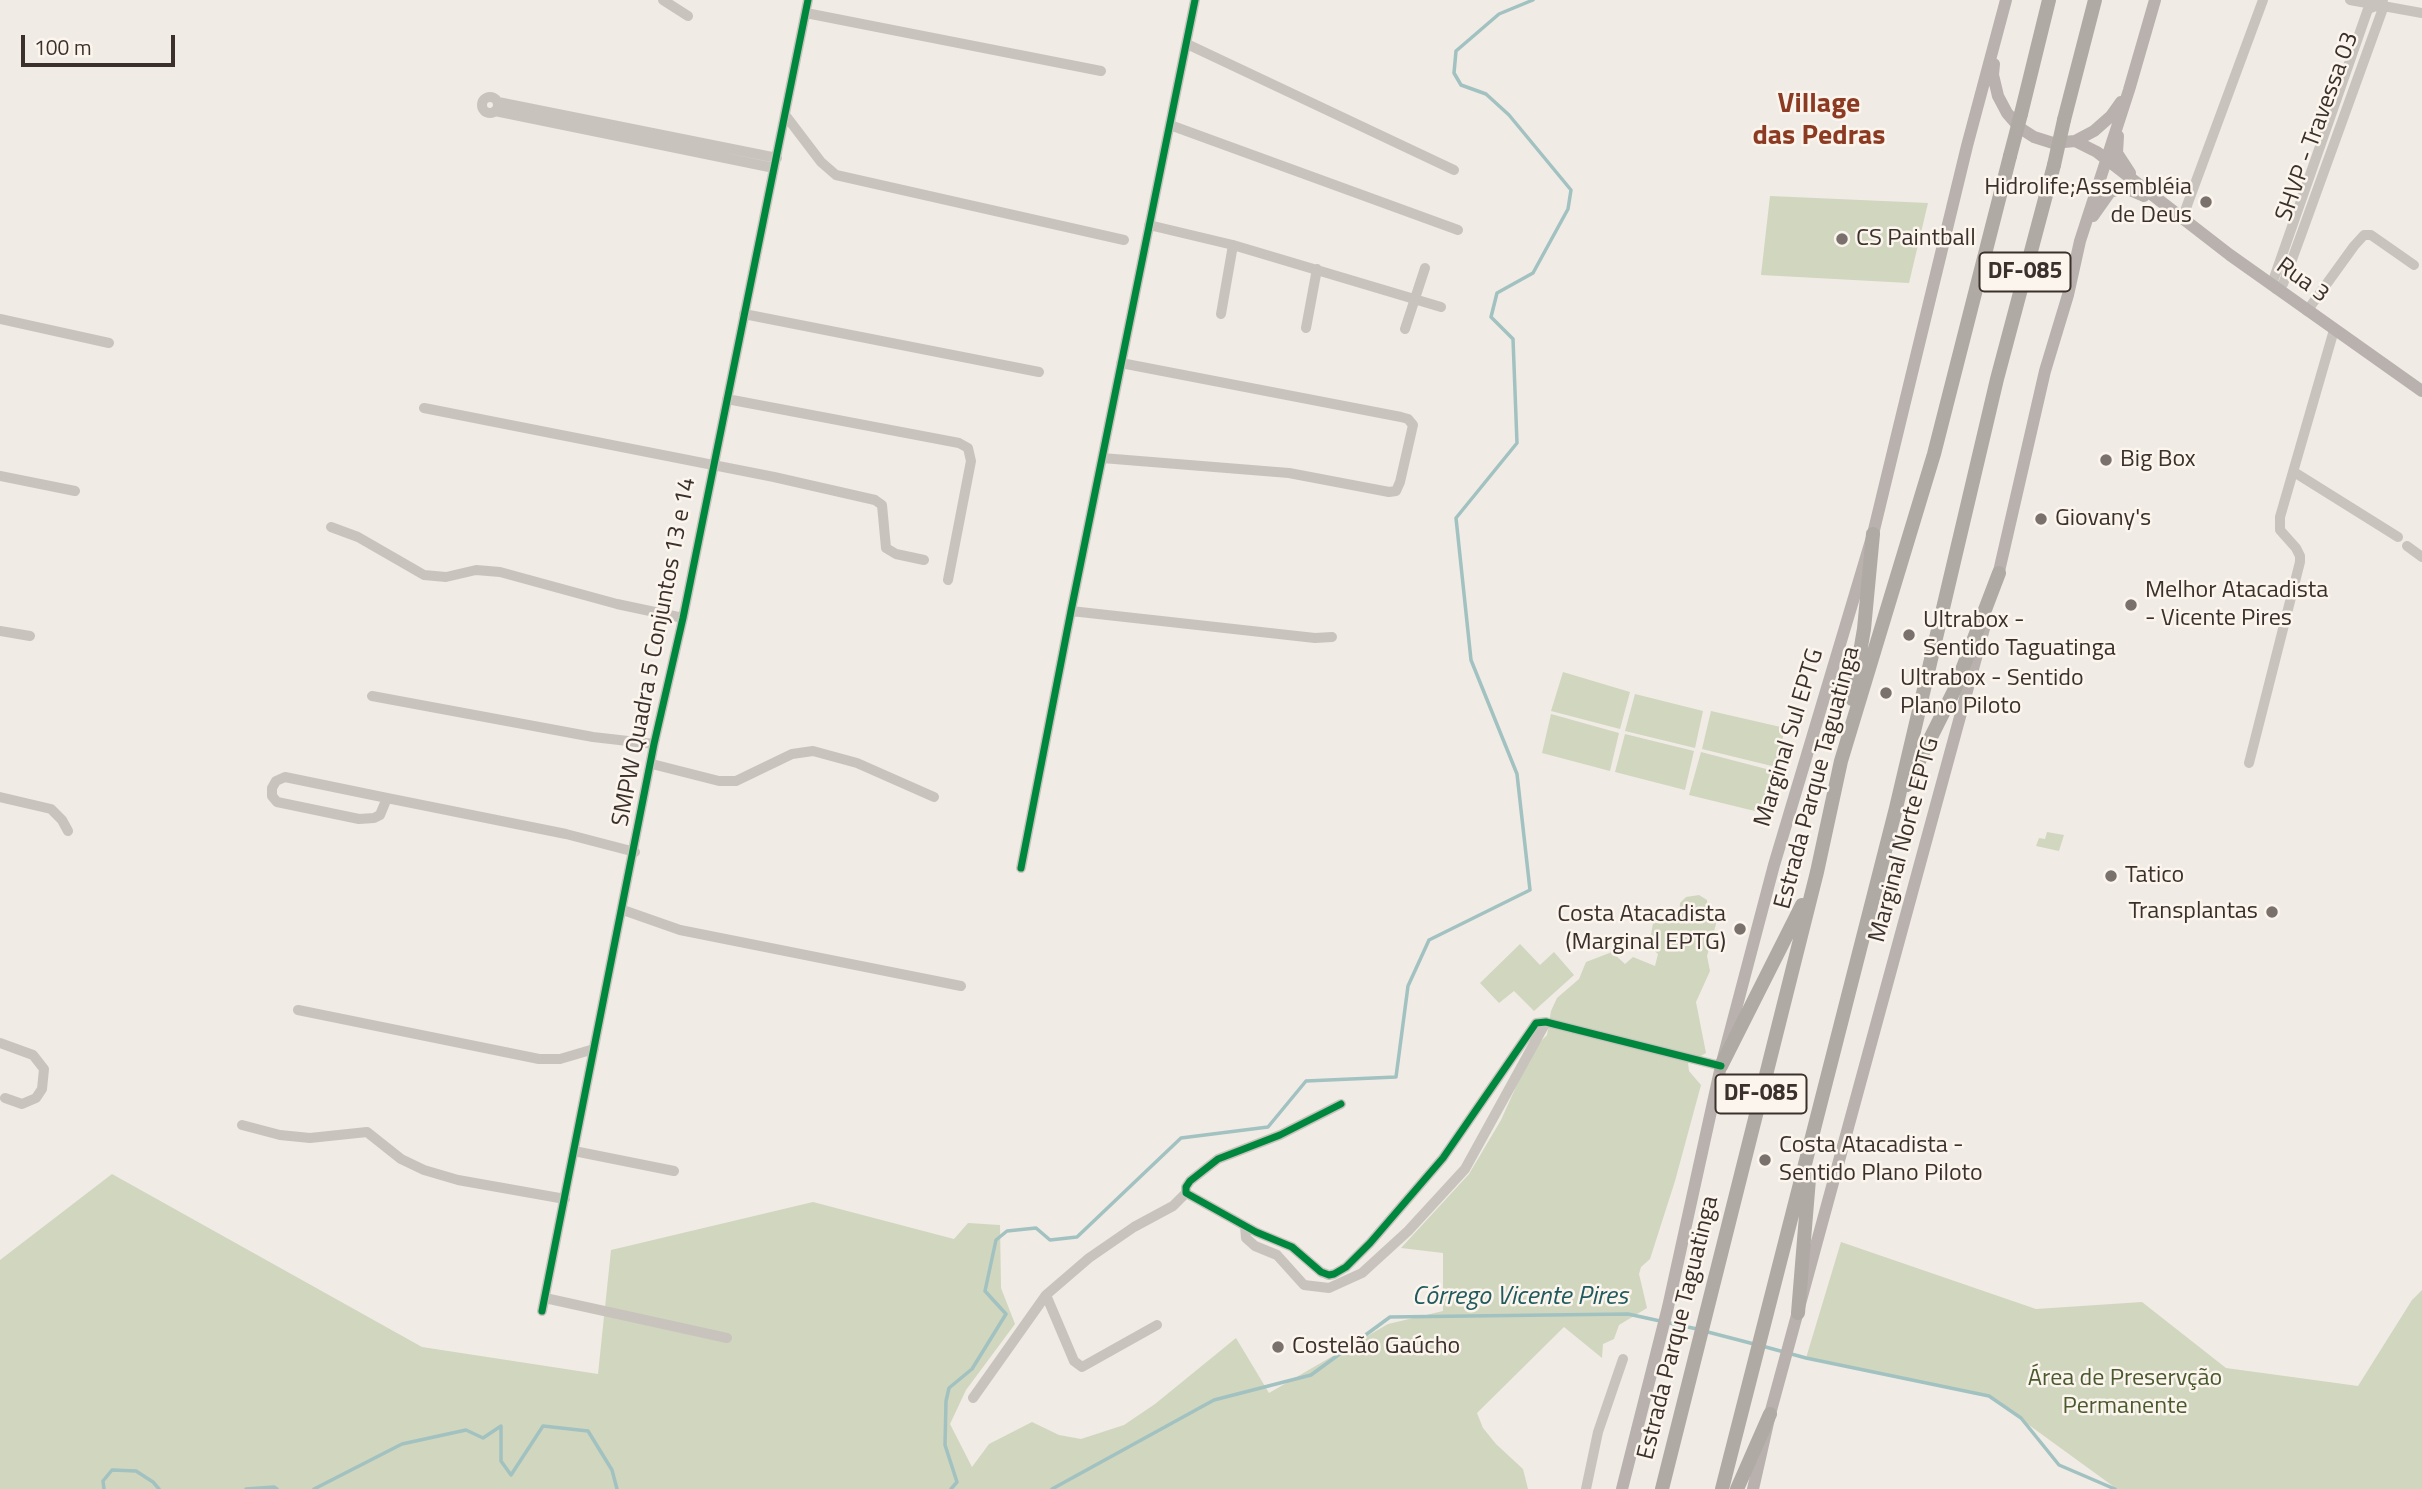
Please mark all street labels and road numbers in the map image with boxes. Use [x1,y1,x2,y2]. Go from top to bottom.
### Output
street label: SHVP - Travessa 03 [2270,28,2366,226]
road number: DF-085 [1980,252,2070,292]
street label: Rua 3 [2270,252,2334,310]
street label: SMPW Quadra 5 Conjuntos 13 e 14 [607,475,703,829]
street label: Estrada Parque Taguatinga [1769,644,1867,912]
street label: Marginal Sul EPTG [1749,645,1831,831]
street label: Marginal Norte EPTG [1864,734,1946,946]
road number: DF-085 [1716,1074,1806,1114]
street label: Estrada Parque Taguatinga [1632,1193,1726,1463]

